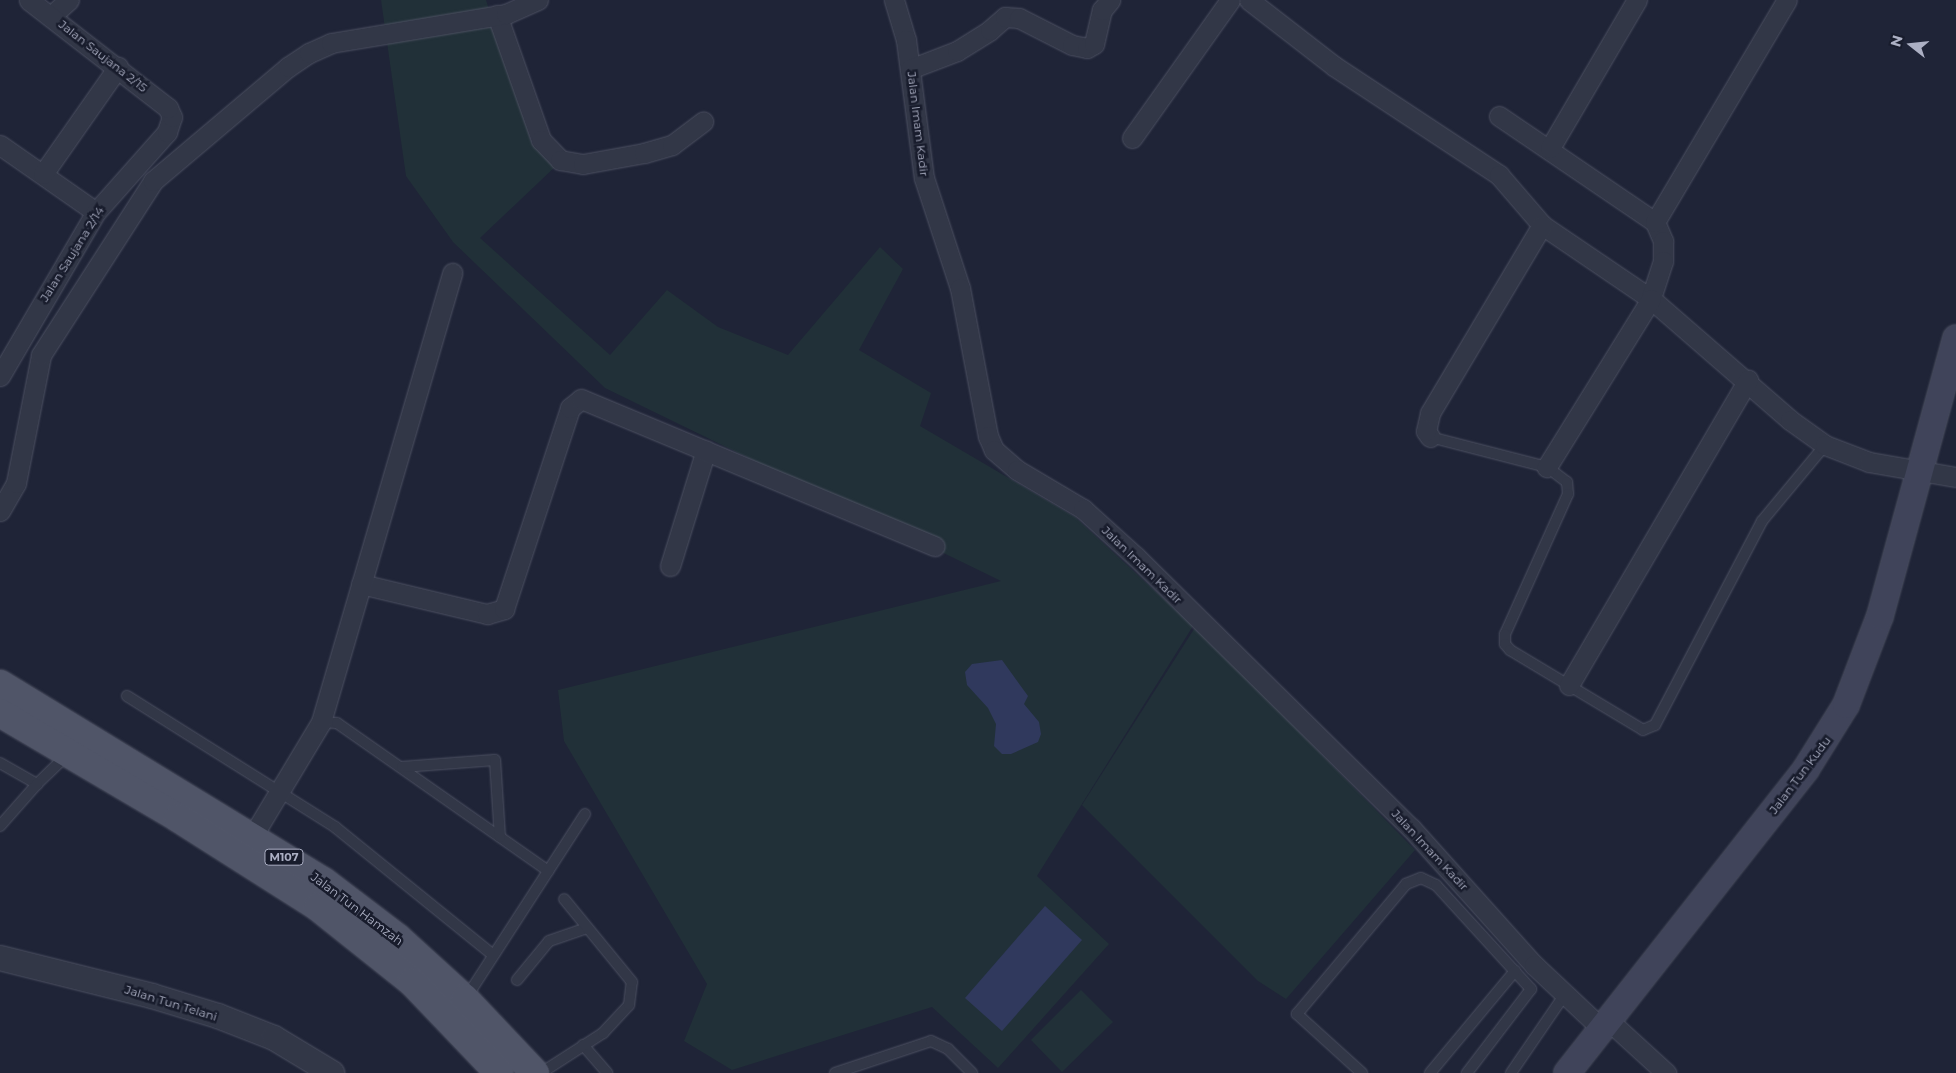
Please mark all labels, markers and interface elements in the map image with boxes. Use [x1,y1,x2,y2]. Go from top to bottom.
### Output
street label: Jalan Saujana 2/15 [56,17,150,95]
north arrow [1886,20,1936,70]
text: N [1886,33,1907,49]
street label: Jalan Imam Kadir [904,71,932,177]
street label: Jalan Saujana 2/14 [37,204,107,304]
street label: Jalan Imam Kadir [1099,523,1185,607]
street label: Jalan Tun Kudu [1766,733,1834,817]
street label: Jalan Imam Kadir [1389,806,1471,894]
road number: M107 [264,849,304,866]
street label: Jalan Tun Hamzah [308,870,406,948]
street label: Jalan Tun Telani [123,982,219,1024]

